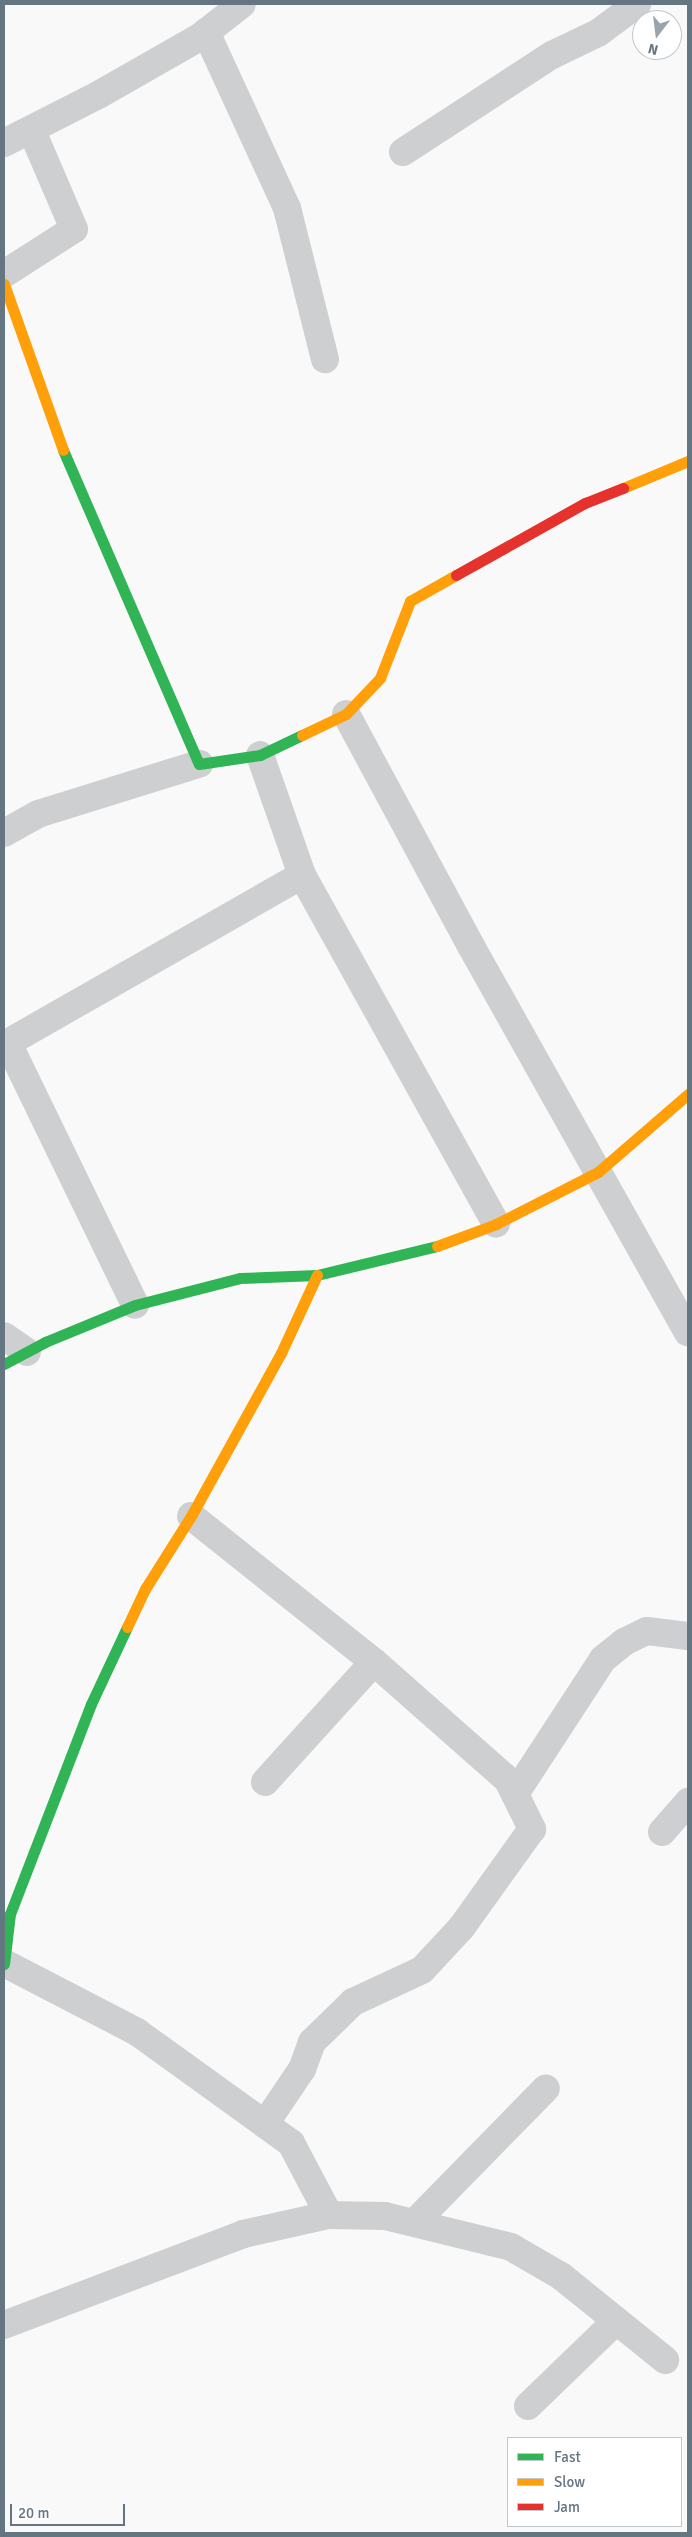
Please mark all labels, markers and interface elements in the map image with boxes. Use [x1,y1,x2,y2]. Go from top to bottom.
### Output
north arrow [632,10,682,60]
text: N [646,40,660,58]
legend [507,2437,682,2527]
text: Fast [554,2448,581,2466]
text: Slow [554,2473,585,2491]
scale bar [12,2494,128,2526]
text: Jam [554,2498,580,2516]
text: 20 m [18,2504,49,2522]

